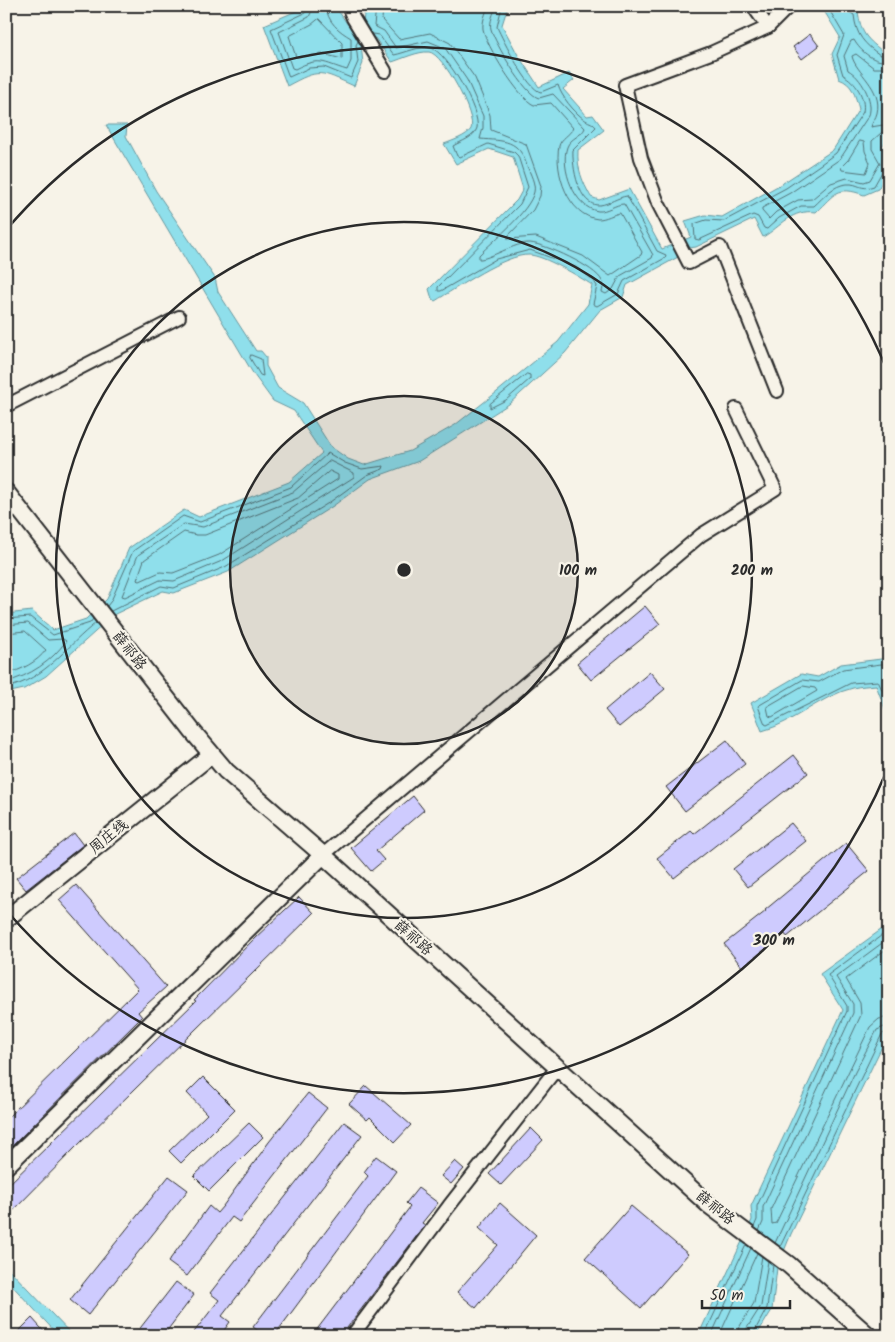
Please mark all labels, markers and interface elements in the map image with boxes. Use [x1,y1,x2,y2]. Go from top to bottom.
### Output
text: 100 m [559,559,597,583]
text: 200 m [731,559,773,583]
centre of rings [395,561,413,579]
street label: 薛祁路 [106,626,152,676]
street label: 周庄线 [84,814,134,860]
street label: 薛祁路 [388,914,438,962]
text: 300 m [752,929,795,953]
street label: 薛祁路 [690,1185,740,1231]
scale bar [702,1277,790,1309]
text: 50 m [710,1284,744,1308]

